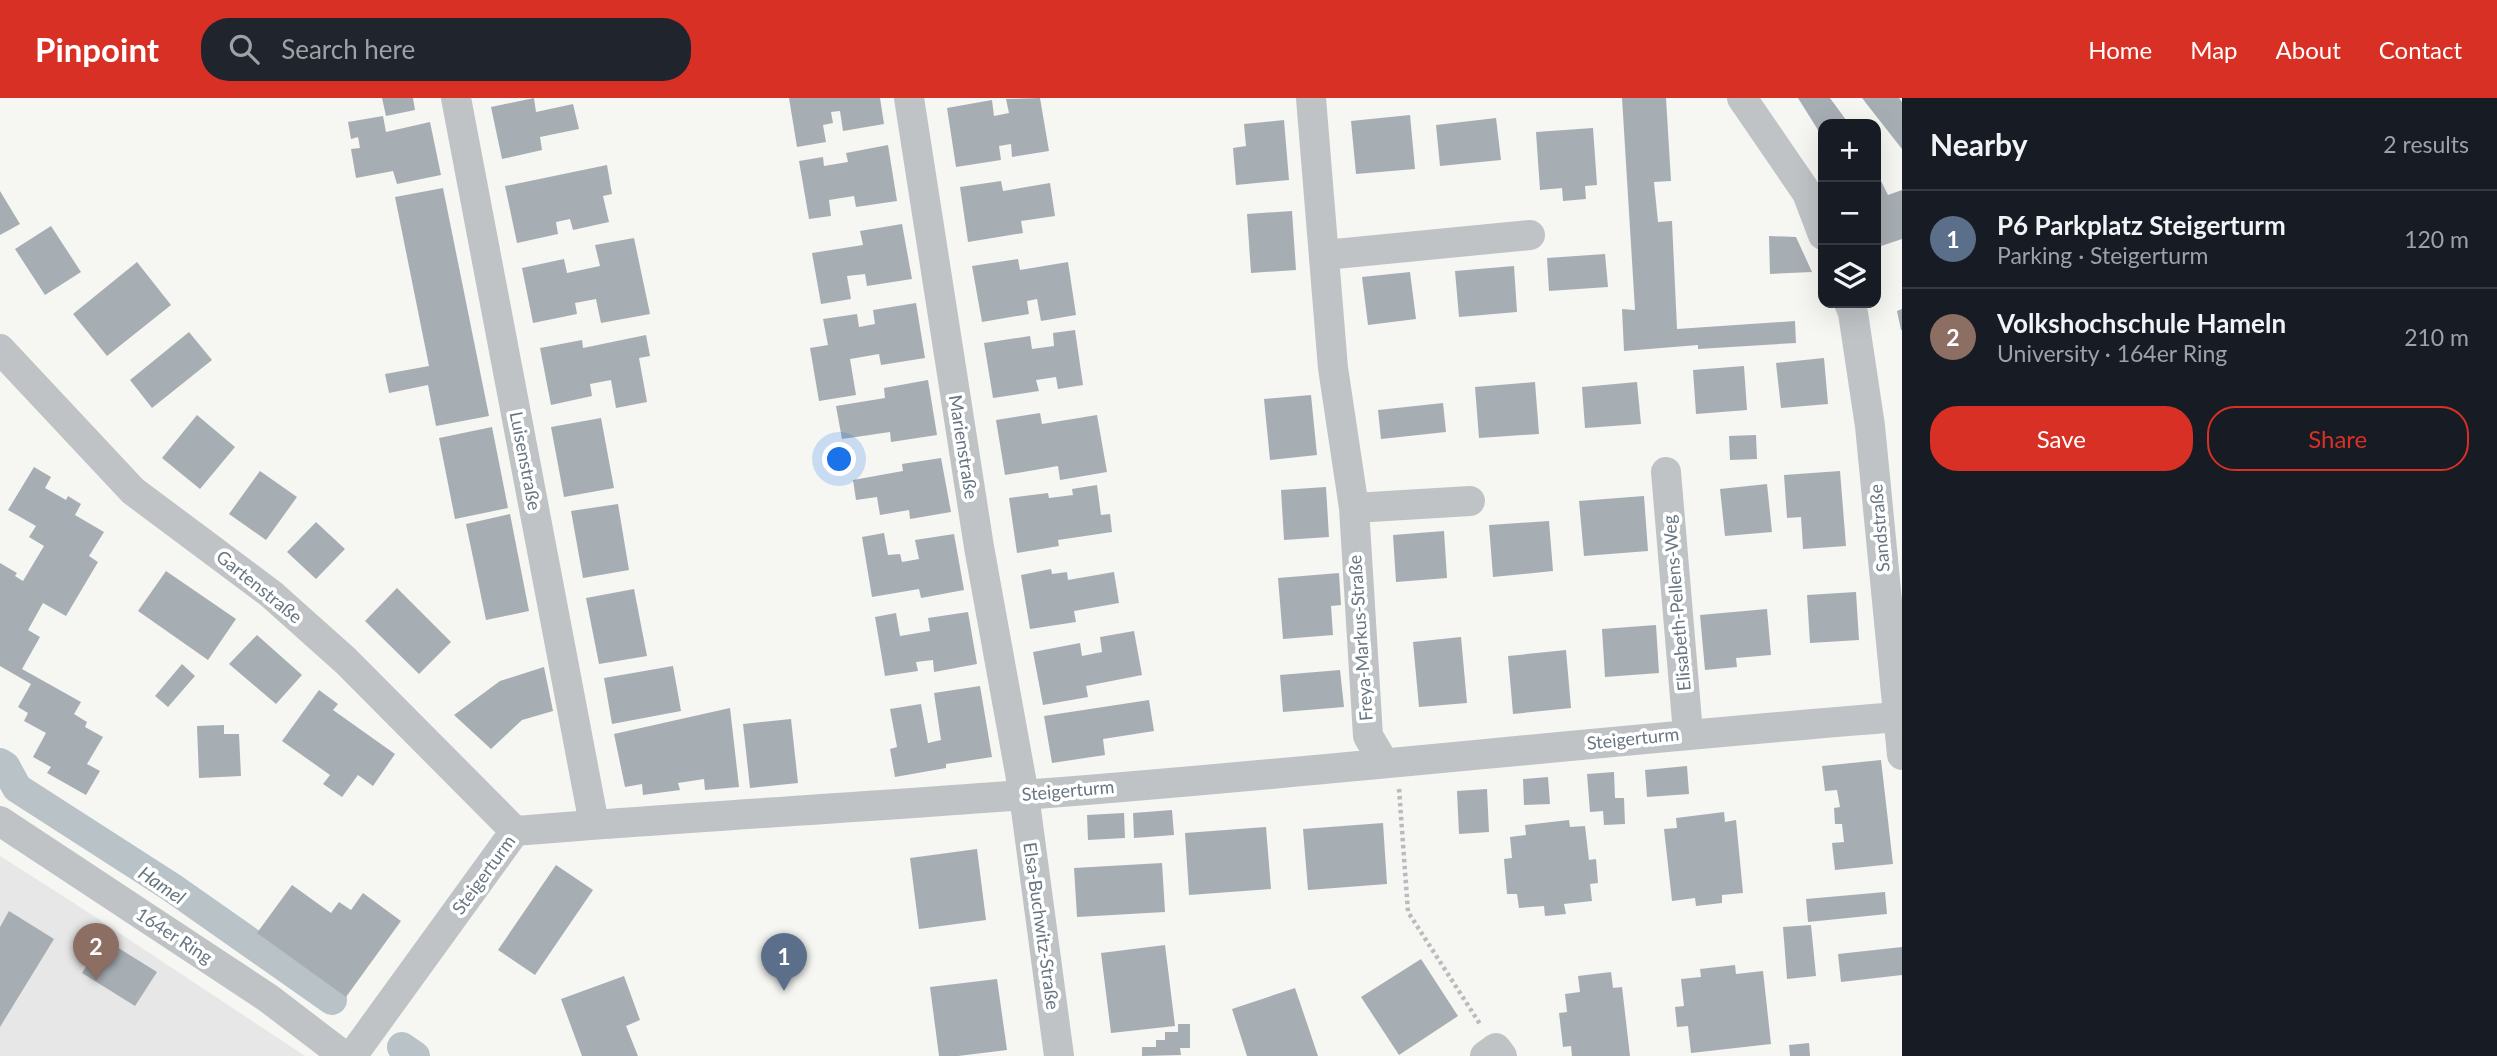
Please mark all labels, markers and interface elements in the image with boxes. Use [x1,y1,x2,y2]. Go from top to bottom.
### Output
search box [201,18,691,81]
text: Pinpoint [35,29,159,69]
icon: search [225,30,263,68]
text: Search here [281,33,415,65]
text: Home [2088,35,2152,64]
text: Map [2190,35,2238,64]
text: About [2276,35,2341,64]
text: Contact [2379,35,2462,64]
map controls [1818,119,1881,308]
button: + [1818,119,1881,182]
text: Nearby [1930,126,2028,162]
text: 2 results [2383,130,2469,158]
button: − [1818,182,1881,245]
text: P6 Parkplatz Steigerturm [1997,209,2286,241]
text: 1 [1946,225,1960,253]
text: 120 m [2404,225,2469,253]
text: Parking · Steigerturm [1997,241,2208,269]
button: layers [1818,245,1881,308]
text: Volkshochschule Hameln [1997,307,2286,339]
text: 2 [1946,323,1960,351]
text: 210 m [2404,323,2469,351]
text: University · 164er Ring [1997,339,2227,367]
street label: Marienstraße [945,393,983,501]
button: Save [1930,406,2193,471]
button: Share [2207,406,2469,471]
street label: Luisenstraße [506,410,546,512]
your location [822,442,856,476]
street label: Sandstraße [1864,483,1894,573]
street label: Elisabeth-Pellens-Weg [1657,514,1695,692]
street label: Gartenstraße [212,545,307,628]
street label: Freya-Markus-Straße [1343,554,1377,722]
street label: Steigerturm [1586,722,1680,754]
street label: Steigerturm [1021,775,1115,805]
street label: Steigerturm [447,830,519,918]
street label: Elsa-Buchwitz-Straße [1019,841,1065,1011]
water label: Hamel [135,861,190,908]
street label: 164er Ring [132,902,217,968]
pin: 2 [73,923,119,981]
pin: 1 [761,933,807,991]

